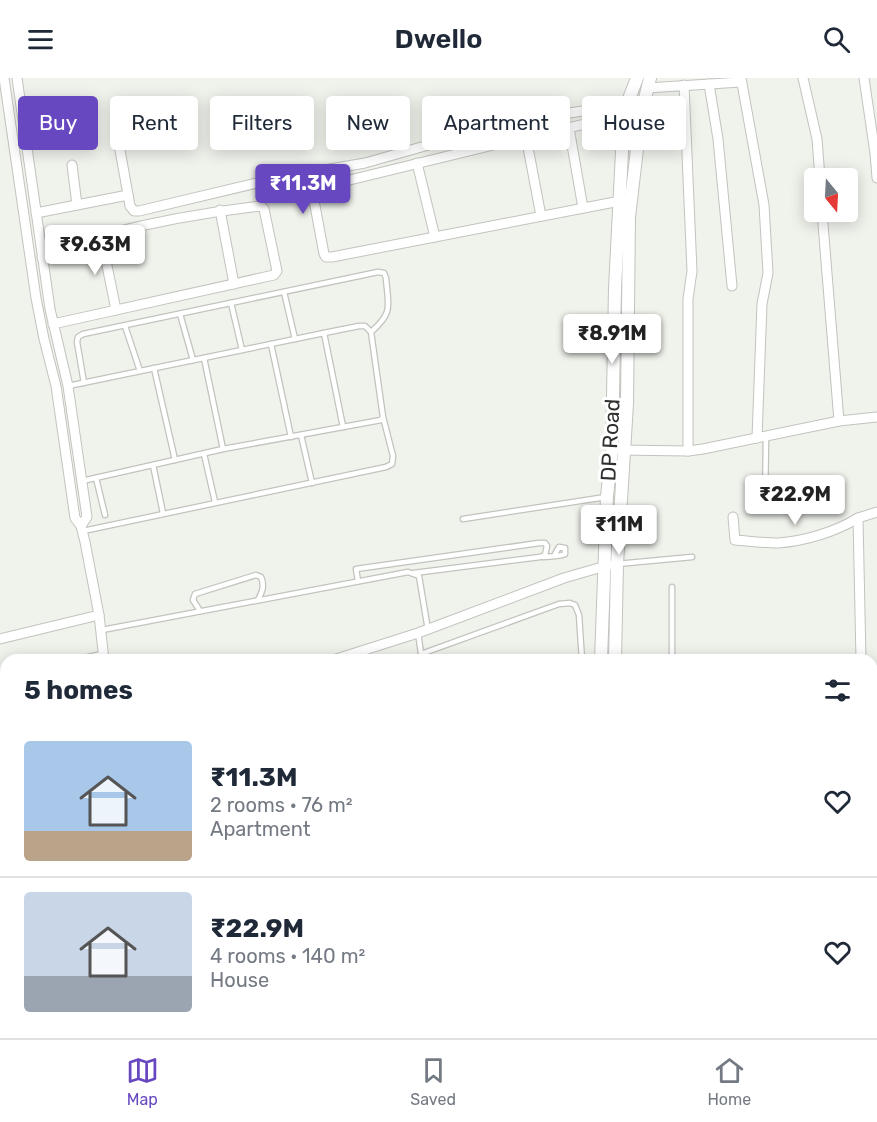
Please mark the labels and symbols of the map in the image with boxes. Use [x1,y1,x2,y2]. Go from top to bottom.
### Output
pin: ₹11.3M [254,164,352,215]
north arrow [804,168,858,222]
pin: ₹9.63M [46,225,144,276]
pin: ₹8.91M [563,314,661,365]
street label: DP Road [595,398,625,482]
pin: ₹22.9M [746,475,844,526]
pin: ₹11M [583,505,655,556]

